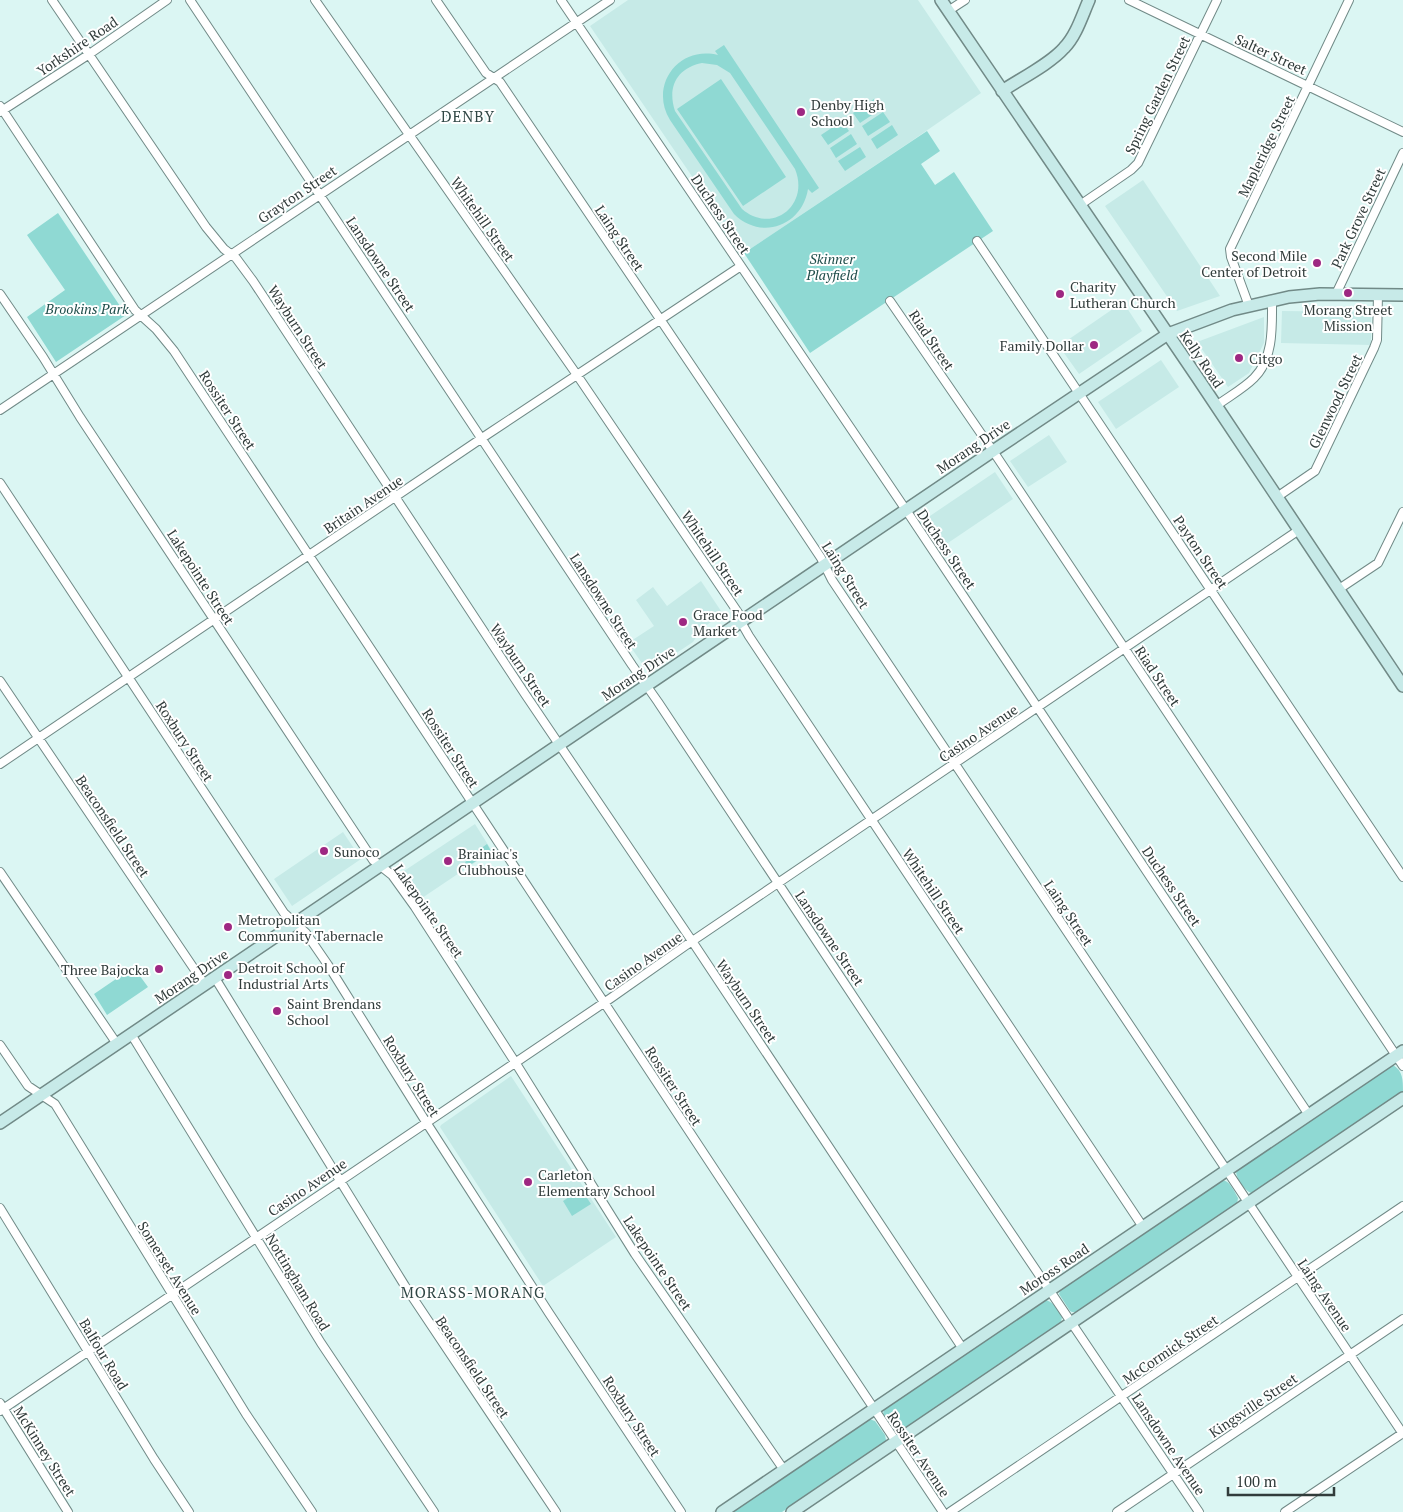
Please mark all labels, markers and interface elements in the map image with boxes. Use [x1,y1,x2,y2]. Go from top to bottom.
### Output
street label: Yorkshire Road [33,12,121,80]
street label: Salter Street [1232,29,1311,79]
street label: Spring Garden Street [1120,32,1194,158]
street label: Mapleridge Street [1233,91,1299,200]
place label: Denby High School [811,95,884,130]
district label: DENBY [441,106,495,126]
marker: Denby High School [795,106,807,118]
street label: Grayton Street [254,160,341,227]
street label: Park Grove Street [1326,164,1390,271]
street label: Duchess Street [687,170,755,258]
street label: Whitehill Street [447,173,520,266]
street label: Laing Street [591,201,649,275]
street label: Lansdowne Street [342,213,420,316]
place label: Second Mile Center of Detroit [1201,246,1308,281]
park label: Skinner Playfield [805,249,858,284]
marker: Second Mile Center of Detroit [1311,257,1323,269]
place label: Charity Lutheran Church [1070,277,1176,312]
street label: Wayburn Street [264,281,333,373]
marker: Morang Street Mission [1342,287,1354,299]
marker: Charity Lutheran Church [1054,288,1066,300]
park label: Brookins Park [44,299,129,318]
place label: Morang Street Mission [1304,300,1393,335]
street label: Riad Street [905,306,960,374]
street label: Kelly Road [1176,327,1228,392]
place label: Family Dollar [1000,336,1085,355]
marker: Family Dollar [1088,339,1100,351]
place label: Citgo [1249,349,1283,368]
street label: Glenwood Street [1304,350,1367,452]
marker: Citgo [1233,352,1245,364]
street label: Rossiter Street [195,367,261,454]
street label: Morang Drive [933,414,1013,478]
street label: Britain Avenue [320,470,406,538]
street label: Duchess Street [913,505,981,593]
street label: Whitehill Street [677,507,749,600]
street label: Payton Street [1169,512,1233,593]
street label: Lakepointe Street [163,526,239,629]
street label: Laing Street [818,538,874,613]
street label: Lansdowne Street [566,549,643,653]
place label: Grace Food Market [693,605,763,640]
marker: Grace Food Market [677,616,689,628]
street label: Wayburn Street [486,620,556,711]
street label: Morang Drive [598,641,678,705]
street label: Riad Street [1131,642,1186,710]
street label: Roxbury Street [152,697,219,786]
street label: Casino Avenue [935,700,1021,766]
street label: Rossiter Street [418,705,484,792]
street label: Beaconsfield Street [72,771,155,881]
place label: Sunoco [334,842,380,861]
street label: Duchess Street [1138,842,1206,930]
place label: Brainiac's Clubhouse [458,844,524,879]
marker: Sunoco [318,845,330,857]
street label: Whitehill Street [898,845,970,938]
marker: Brainiac's Clubhouse [442,855,454,867]
street label: Lakepointe Street [390,860,469,962]
street label: Laing Street [1040,876,1098,950]
street label: Lansdowne Street [791,887,869,990]
place label: Metropolitan Community Tabernacle [238,910,383,945]
marker: Metropolitan Community Tabernacle [222,921,234,933]
street label: Casino Avenue [600,927,686,995]
street label: Morang Drive [151,944,231,1008]
street label: Wayburn Street [712,956,782,1047]
place label: Detroit School of Industrial Arts [238,958,345,993]
place label: Three Bajocka [61,960,149,979]
marker: Three Bajocka [153,963,165,975]
marker: Detroit School of Industrial Arts [222,969,234,981]
place label: Saint Brendans School [287,994,381,1029]
marker: Saint Brendans School [271,1005,283,1017]
street label: Roxbury Street [379,1032,445,1121]
street label: Rossiter Street [641,1043,707,1130]
street label: Casino Avenue [264,1154,350,1220]
place label: Carleton Elementary School [538,1165,655,1200]
marker: Carleton Elementary School [522,1176,534,1188]
street label: Lakepointe Street [619,1212,697,1315]
street label: Somerset Avenue [134,1218,206,1318]
street label: Nottingham Road [261,1230,335,1334]
street label: Moross Road [1016,1239,1093,1299]
street label: Laing Avenue [1294,1255,1356,1335]
district label: MORASS-MORANG [401,1282,545,1302]
street label: McCormick Street [1119,1310,1222,1388]
street label: Beaconsfield Street [432,1312,515,1422]
street label: Balfour Road [75,1315,133,1393]
street label: Kingsville Street [1205,1368,1301,1442]
street label: Roxbury Street [599,1372,666,1461]
street label: Lansdowne Avenue [1128,1389,1210,1499]
street label: McKinney Street [10,1402,81,1500]
street label: Rossiter Avenue [883,1408,955,1500]
scale bar [1228,1464,1334,1496]
text: 100 m [1236,1471,1277,1491]

